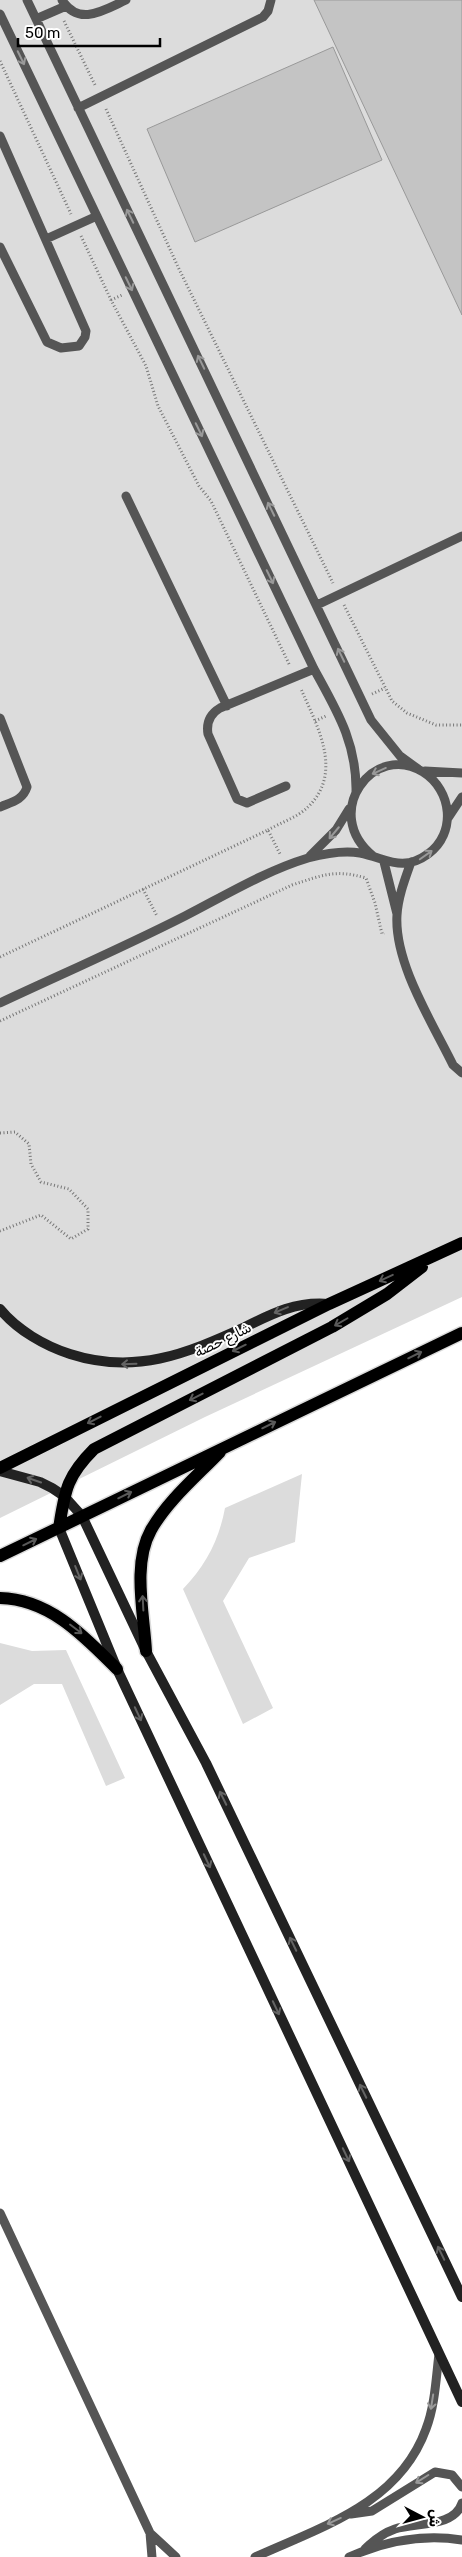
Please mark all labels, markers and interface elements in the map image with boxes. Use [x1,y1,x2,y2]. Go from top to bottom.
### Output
scale bar [18,15,160,47]
text: 50 m [25,24,60,42]
one-way arrow [17,50,26,65]
one-way arrow [125,209,134,224]
one-way arrow [125,276,134,291]
one-way arrow [195,355,205,370]
one-way arrow [195,422,205,437]
one-way arrow [266,502,275,517]
one-way arrow [265,569,275,584]
one-way arrow [336,648,345,663]
one-way arrow [372,767,387,776]
one-way arrow [328,826,339,839]
one-way arrow [419,850,433,860]
one-way arrow [379,1274,394,1283]
one-way arrow [274,1306,289,1316]
one-way arrow [334,1318,349,1327]
street label: شارع حصة [192,1319,255,1363]
one-way arrow [232,1343,247,1353]
one-way arrow [408,1350,423,1360]
one-way arrow [121,1359,137,1368]
one-way arrow [189,1392,204,1402]
one-way arrow [87,1416,102,1425]
one-way arrow [261,1420,276,1430]
one-way arrow [26,1475,42,1484]
one-way arrow [118,1490,133,1500]
one-way arrow [22,1537,37,1547]
one-way arrow [73,1565,83,1580]
one-way arrow [139,1595,148,1611]
one-way arrow [69,1624,82,1635]
one-way arrow [133,1706,143,1721]
one-way arrow [217,1791,227,1806]
one-way arrow [202,1853,212,1868]
one-way arrow [288,1937,297,1952]
one-way arrow [272,2000,282,2015]
one-way arrow [358,2084,367,2099]
one-way arrow [341,2147,351,2162]
one-way arrow [436,2246,445,2261]
one-way arrow [427,2394,437,2410]
one-way arrow [415,2474,429,2484]
north arrow [397,2492,447,2542]
text: ش [425,2509,444,2528]
one-way arrow [327,2517,342,2527]

